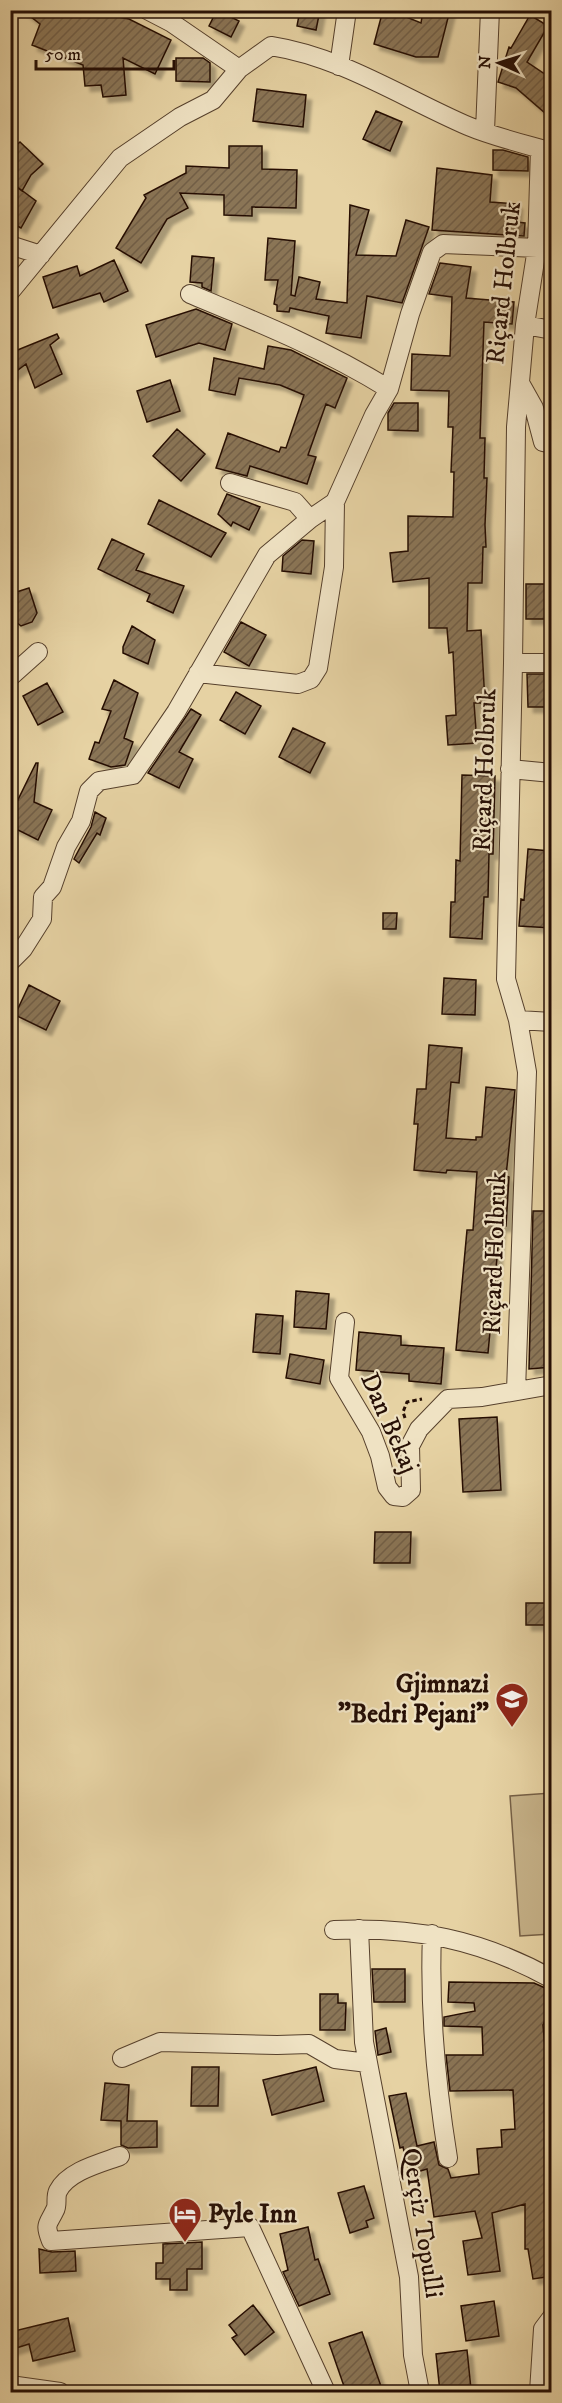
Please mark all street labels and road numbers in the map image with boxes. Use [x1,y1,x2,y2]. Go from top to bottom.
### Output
street label: Riçard Holbruk [479,200,529,366]
street label: Riçard Holbruk [466,688,504,852]
street label: Riçard Holbruk [476,1171,514,1335]
street label: Dan Bekaj [352,1367,426,1479]
street label: Qerçiz Topulli [394,2145,450,2301]

